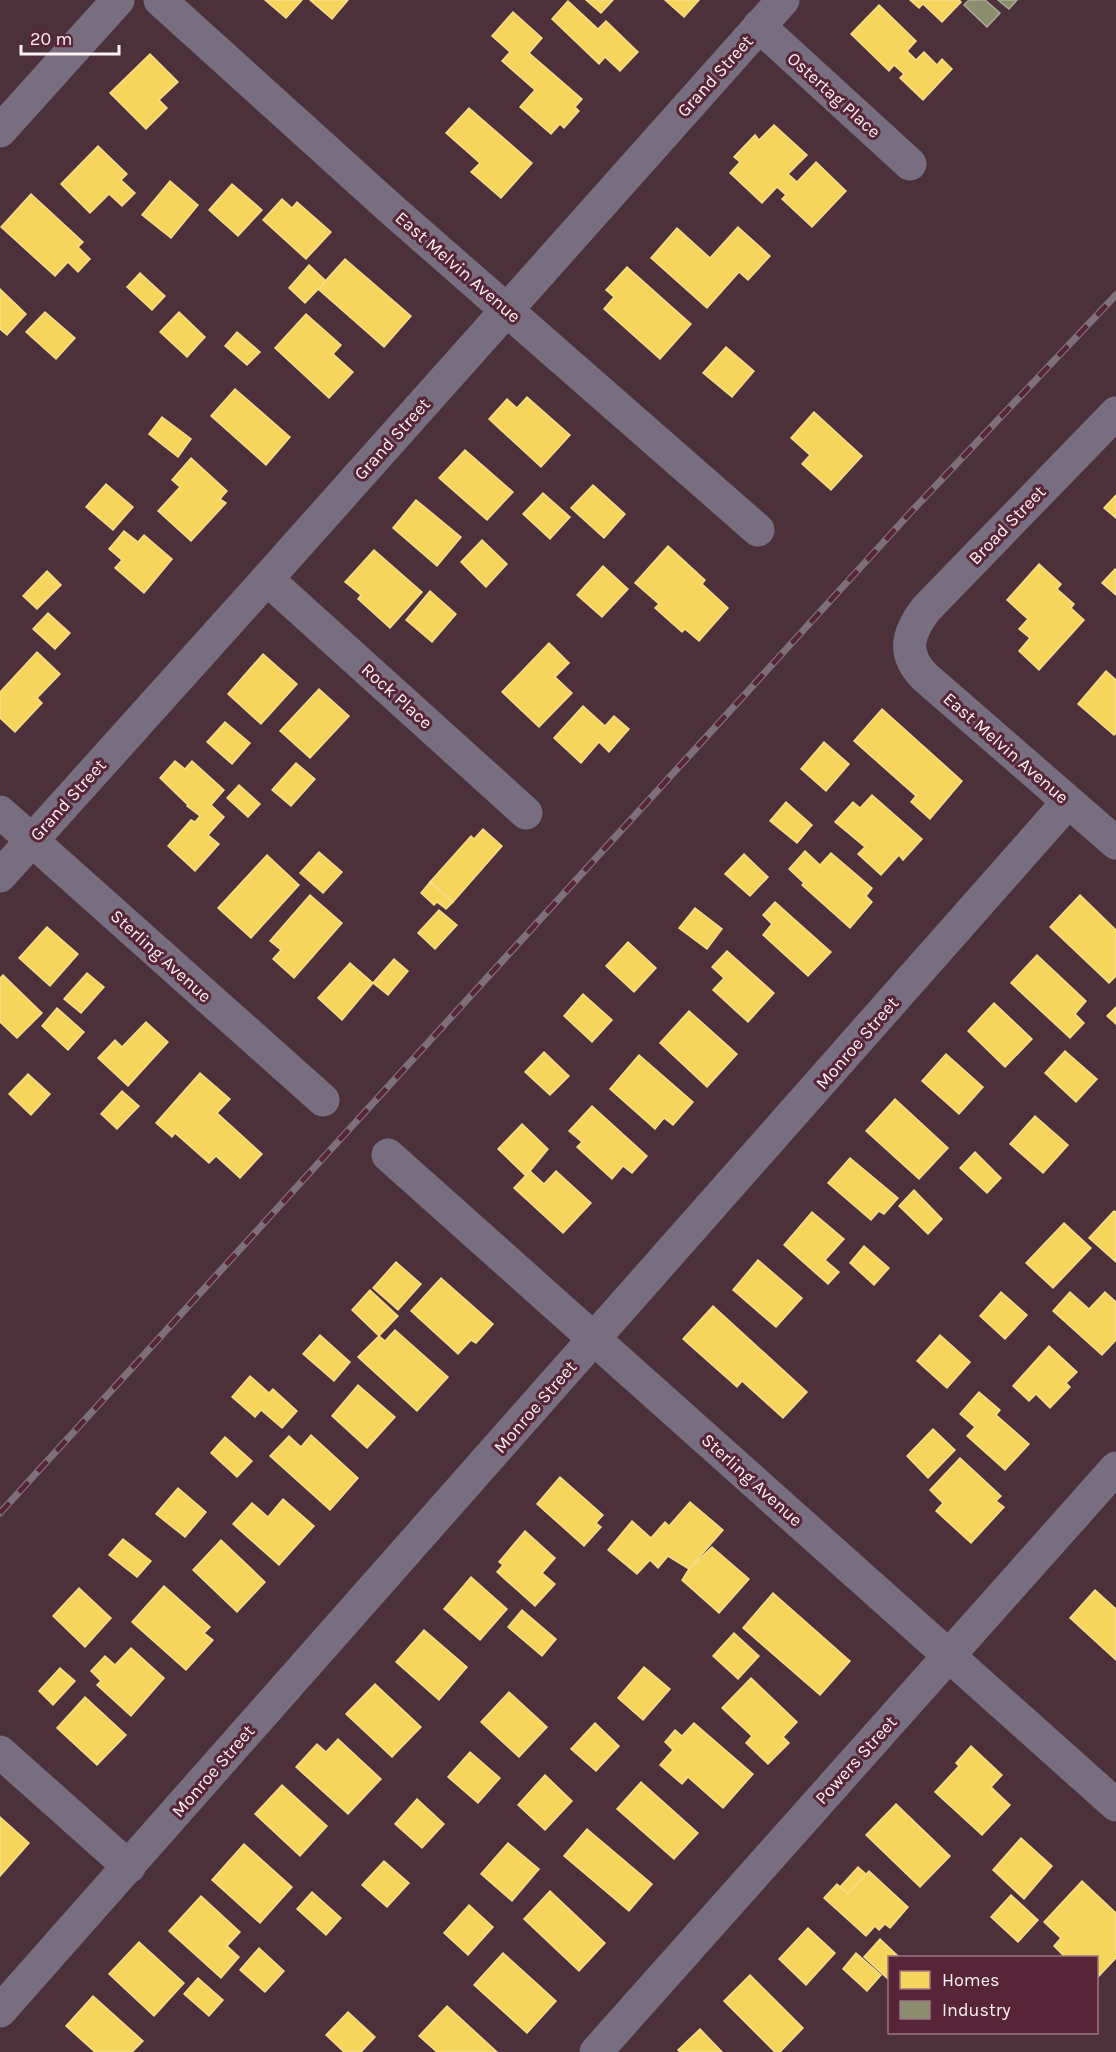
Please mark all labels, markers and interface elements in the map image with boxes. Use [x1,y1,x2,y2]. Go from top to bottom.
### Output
scale bar [21,18,118,56]
text: 20 m [30,28,72,50]
street label: Grand Street [672,30,758,122]
street label: Ostertag Place [783,47,885,143]
street label: East Melvin Avenue [391,207,525,327]
street label: Grand Street [349,393,435,485]
street label: Broad Street [964,481,1050,569]
street label: Rock Place [357,658,437,734]
street label: East Melvin Avenue [939,688,1073,808]
street label: Grand Street [25,754,111,846]
street label: Sterling Avenue [106,905,216,1007]
street label: Monroe Street [811,992,903,1094]
street label: Monroe Street [489,1356,581,1458]
street label: Sterling Avenue [697,1429,807,1531]
street label: Powers Street [810,1711,902,1809]
street label: Monroe Street [167,1720,259,1822]
legend [888,1956,1098,2034]
text: Homes [942,1969,999,1991]
text: Industry [942,1999,1011,2021]

